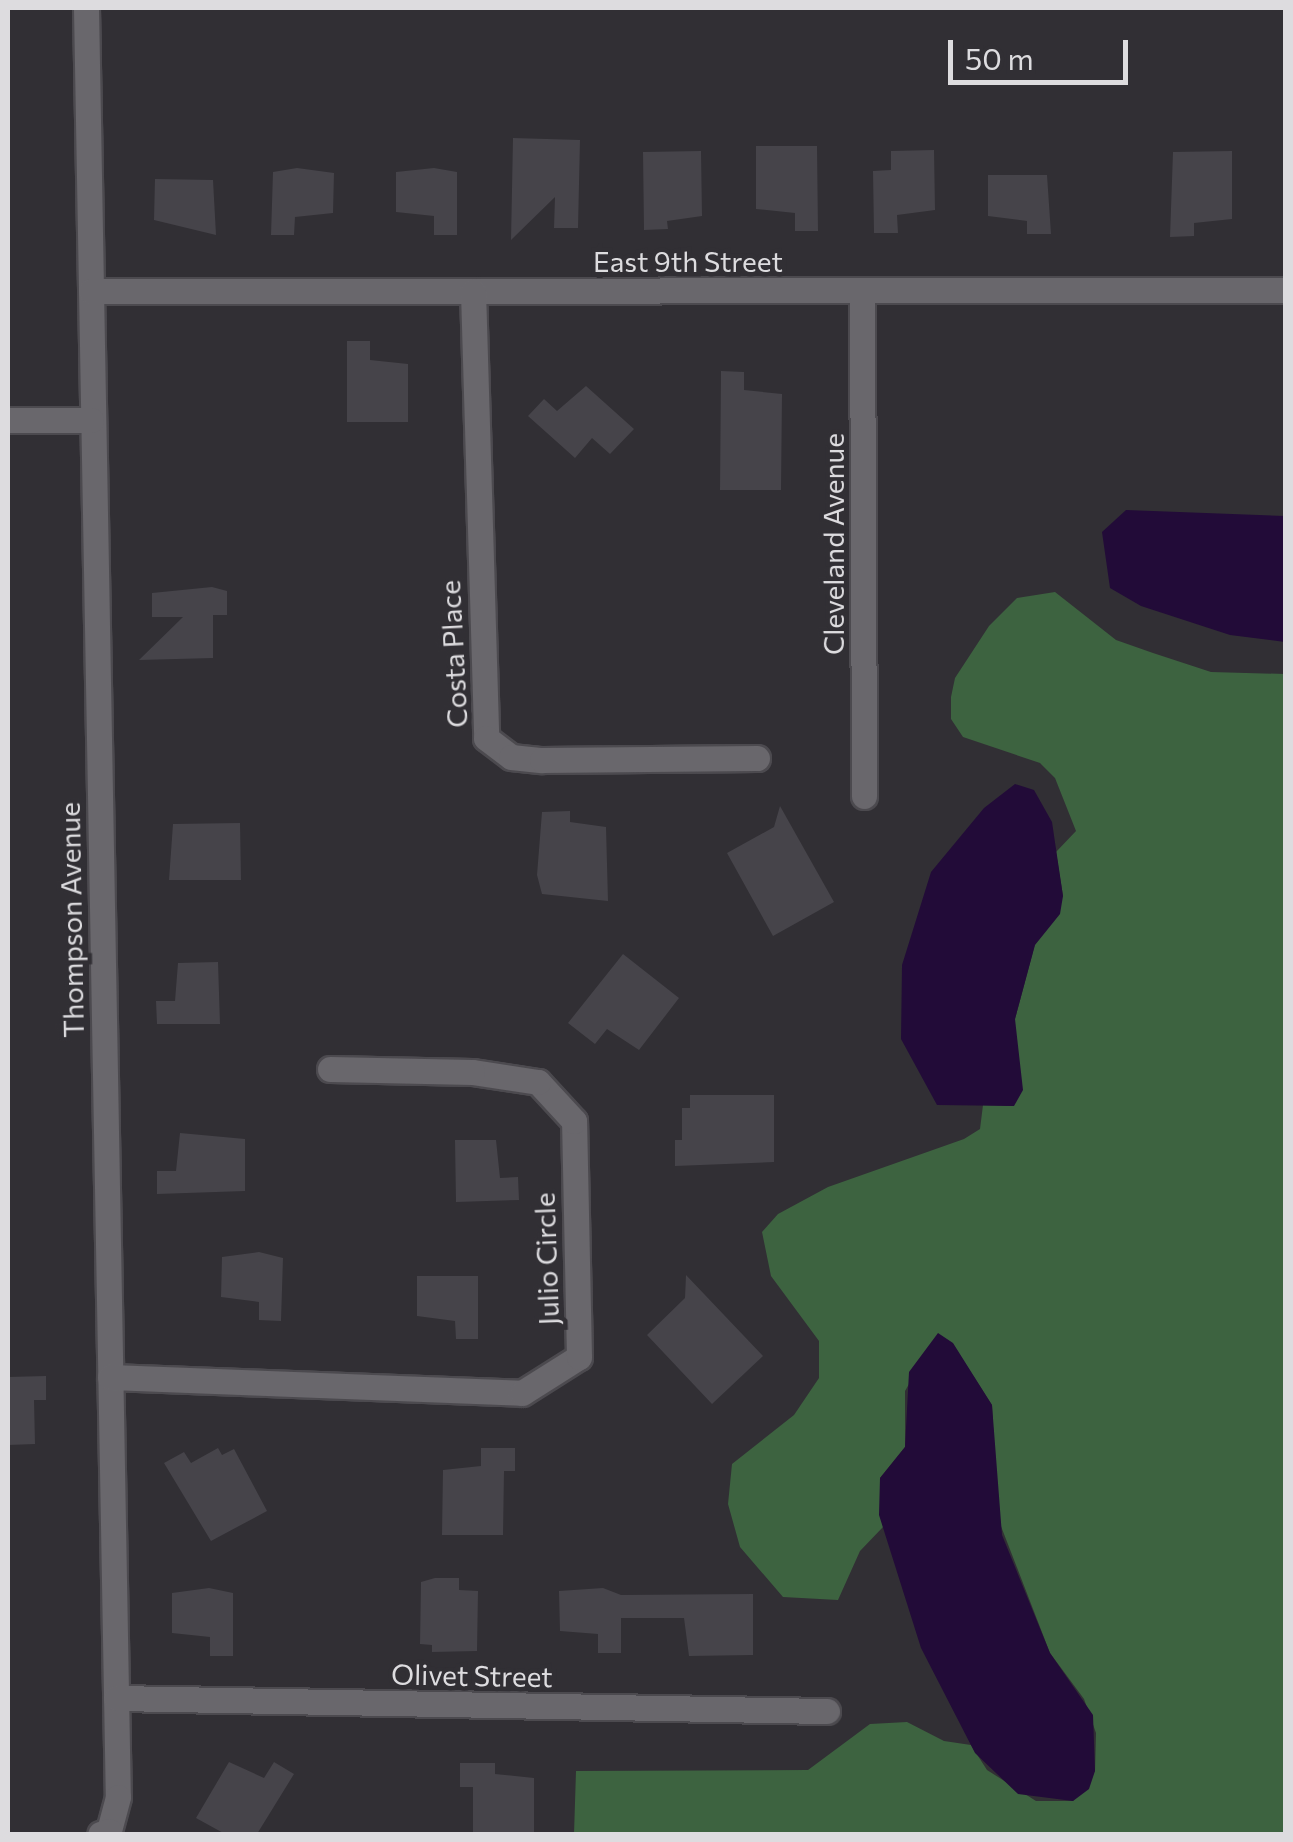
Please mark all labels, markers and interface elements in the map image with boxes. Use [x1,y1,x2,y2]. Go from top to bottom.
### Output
scale bar [953,20,1133,82]
text: 50 m [965,39,1034,76]
street label: East 9th Street [593,244,783,278]
street label: Cleveland Avenue [816,433,850,655]
street label: Costa Place [432,579,474,729]
street label: Thompson Avenue [52,802,90,1038]
street label: Julio Circle [527,1192,565,1326]
street label: Olivet Street [391,1657,553,1693]

